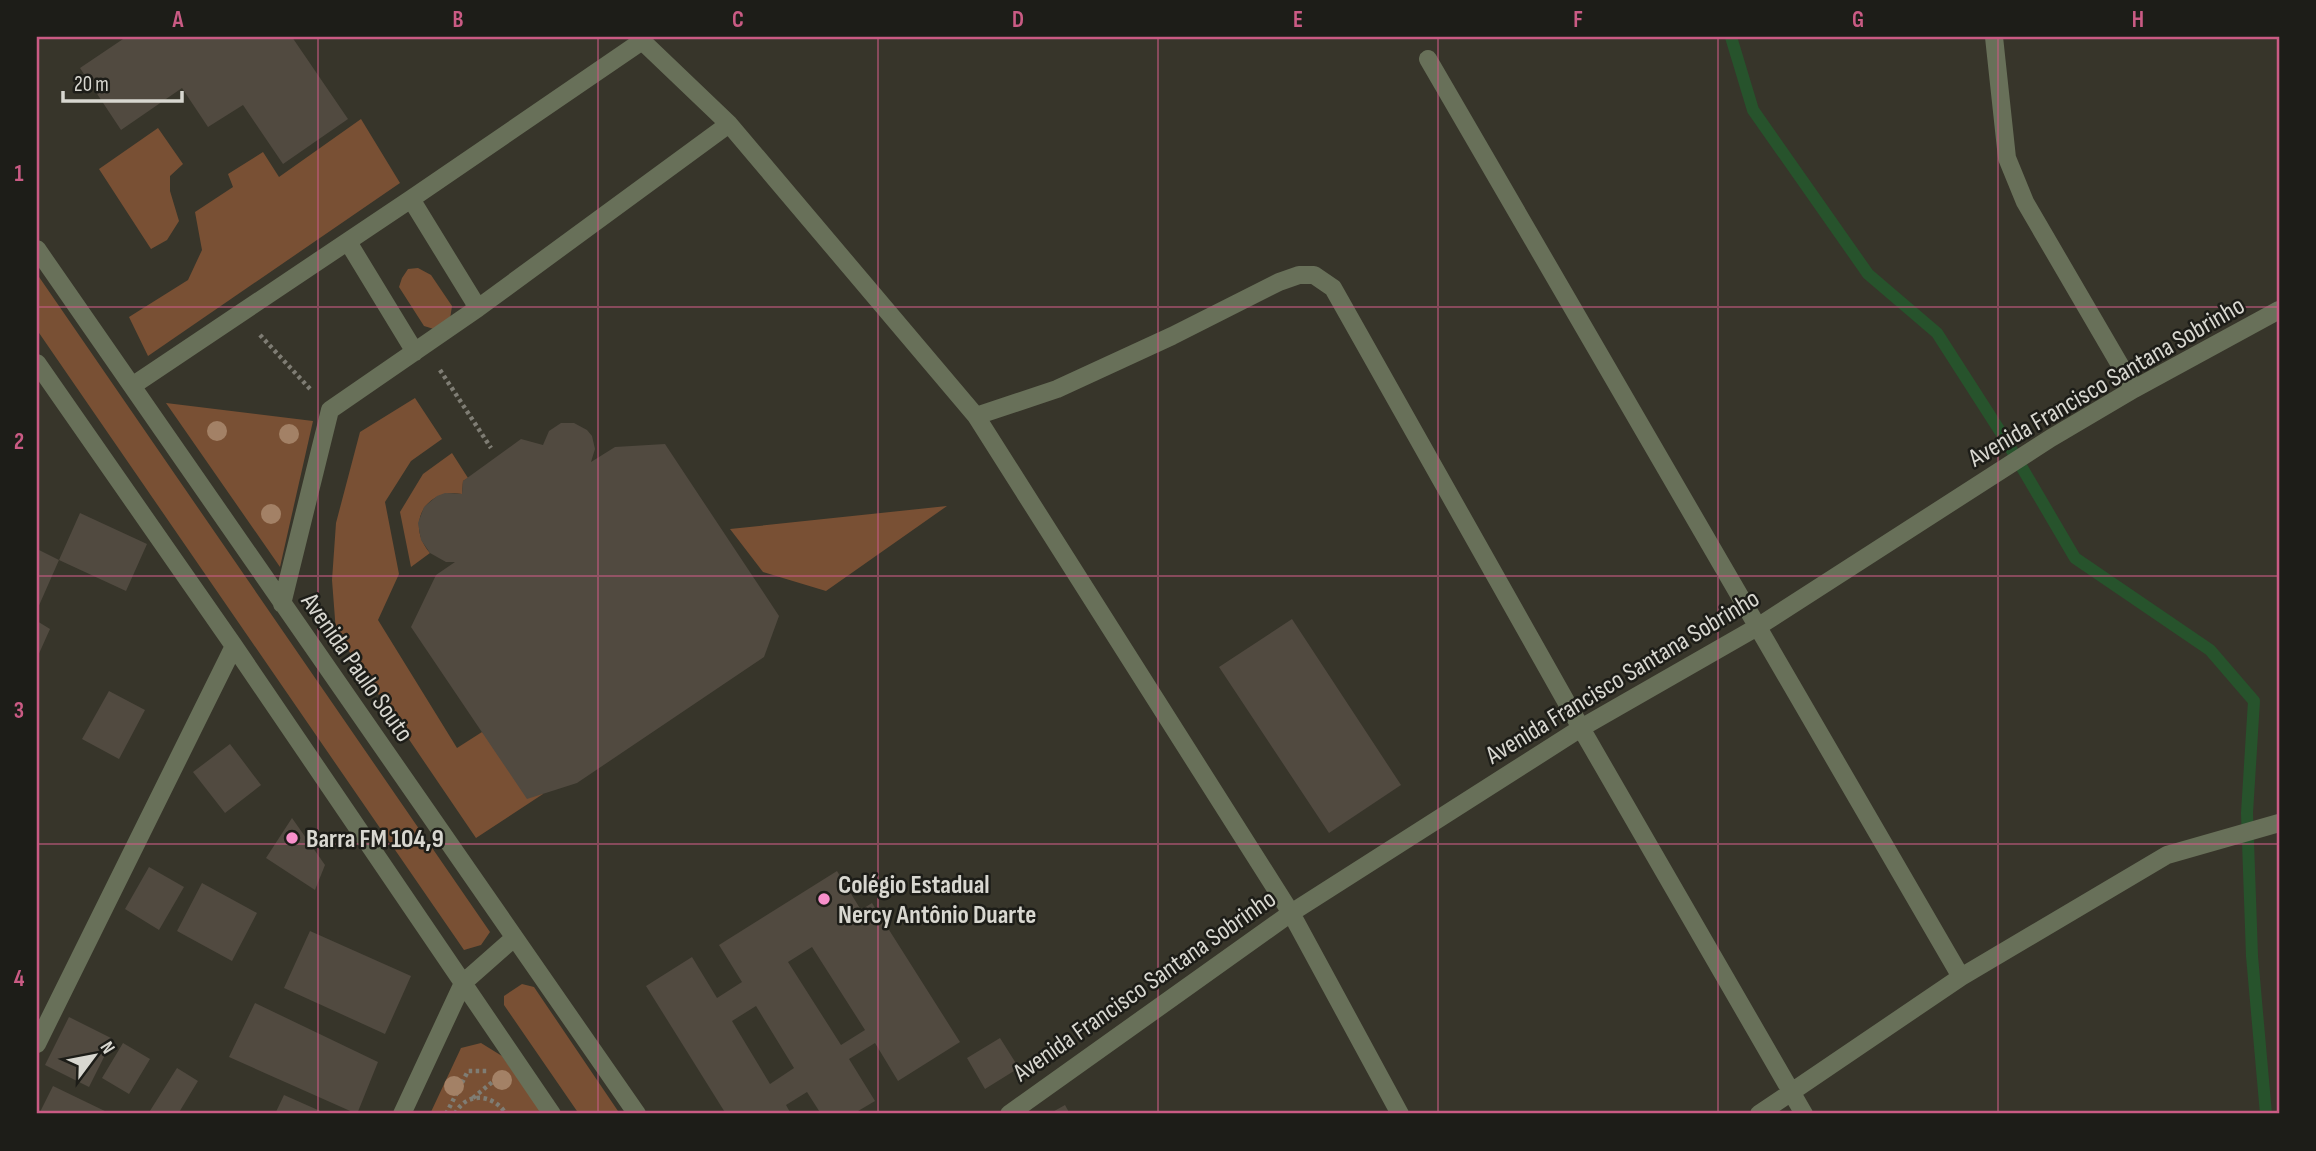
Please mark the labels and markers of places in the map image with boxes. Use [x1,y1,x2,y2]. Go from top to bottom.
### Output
place label: Barra FM 104,9 [306,824,444,855]
marker: Barra FM 104,9 [284,830,300,846]
place label: Colégio Estadual Nercy Antônio Duarte [838,870,1036,931]
marker: Colégio Estadual Nercy Antônio Duarte [816,891,832,907]

